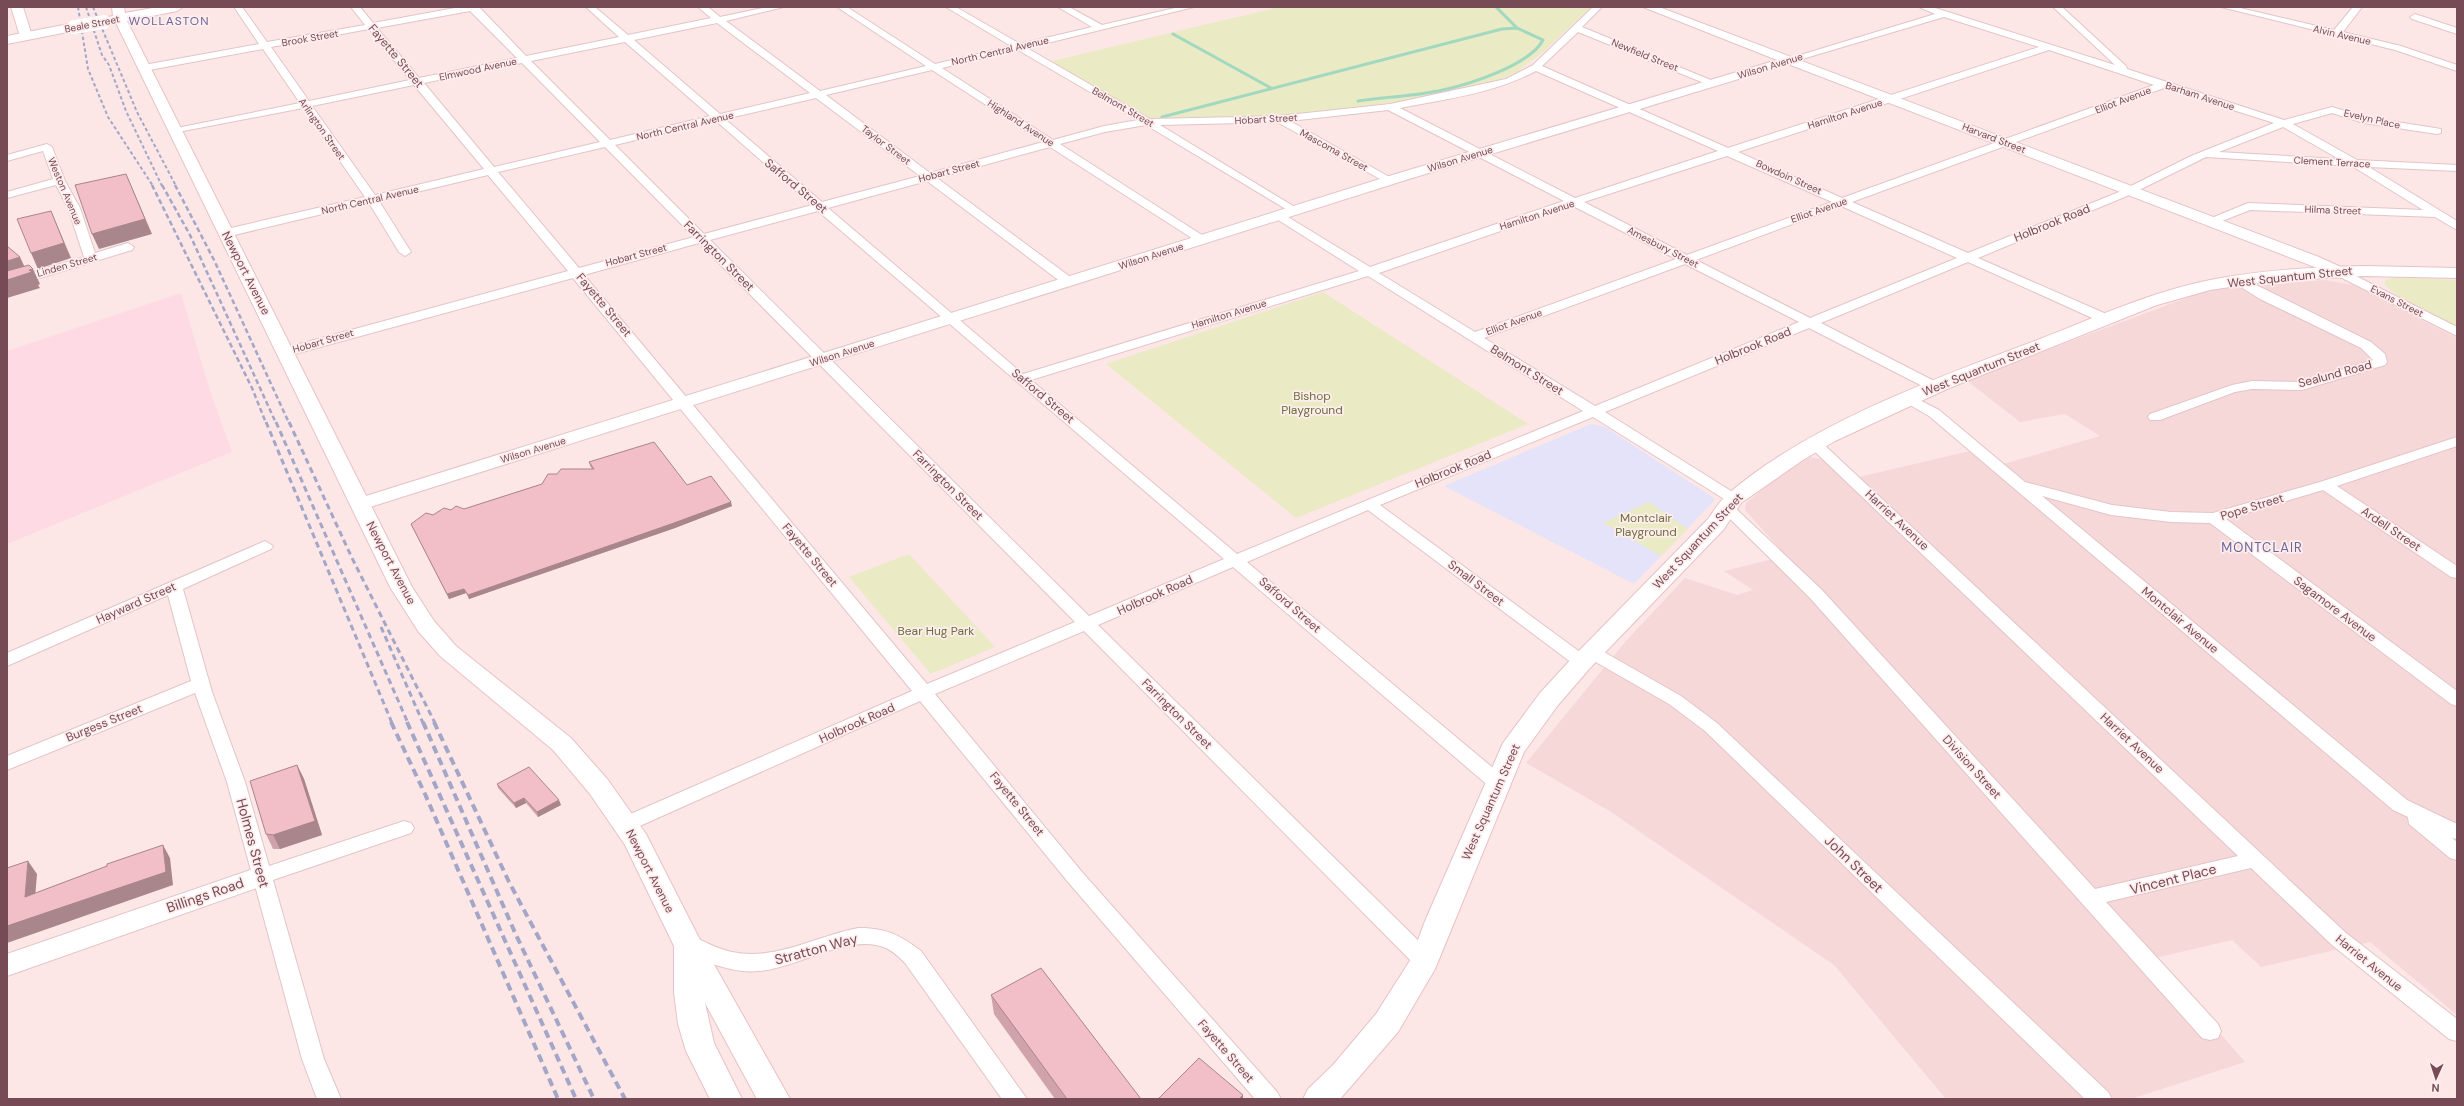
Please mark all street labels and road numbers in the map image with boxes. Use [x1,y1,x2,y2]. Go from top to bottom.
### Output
street label: Beale Street [63,12,121,36]
street label: Fayette Street [365,21,427,91]
street label: Alvin Avenue [2312,22,2372,48]
street label: Brook Street [281,27,339,49]
street label: North Central Avenue [950,33,1050,69]
street label: Newfield Street [1610,36,1680,74]
street label: Wilson Avenue [1736,50,1805,82]
street label: Elmwood Avenue [438,54,518,84]
street label: Barham Avenue [2164,79,2237,113]
street label: Elliot Avenue [2093,83,2153,117]
street label: Belmont Street [1090,84,1156,130]
street label: Arlington Street [296,95,348,163]
street label: Hamilton Avenue [1806,96,1884,132]
street label: Highland Avenue [985,97,1057,150]
street label: Evelyn Place [2343,106,2402,132]
street label: North Central Avenue [635,108,735,144]
street label: Hobart Street [1234,111,1298,127]
street label: Harvard Street [1960,120,2028,156]
street label: Taylor Street [859,122,913,168]
street label: Mascoma Street [1298,126,1370,174]
street label: Wilson Avenue [1426,143,1495,175]
street label: Clement Terrace [2293,154,2371,171]
street label: Weston Avenue [45,155,85,227]
street label: Safford Street [761,155,831,217]
street label: Hobart Street [917,157,981,185]
street label: Bowdoin Street [1754,157,1824,197]
street label: North Central Avenue [320,182,420,218]
street label: Elliot Avenue [1789,194,1849,226]
street label: Hamilton Avenue [1498,197,1576,233]
street label: Holbrook Road [2011,200,2093,246]
street label: Hilma Street [2304,203,2362,217]
street label: Farrington Street [680,217,758,295]
street label: Amesbury Street [1625,223,1701,271]
street label: Newport Avenue [218,228,274,318]
street label: Wilson Avenue [1117,239,1185,273]
street label: Hobart Street [604,241,668,269]
street label: Linden Street [35,250,99,280]
street label: West Squantum Street [2227,262,2354,292]
street label: Fayette Street [573,270,635,340]
street label: Evans Street [2368,282,2426,320]
street label: Hamilton Avenue [1190,296,1268,332]
street label: Elliot Avenue [1484,306,1544,338]
street label: Holbrook Road [1712,323,1794,369]
street label: Hobart Street [291,326,355,356]
street label: Wilson Avenue [808,336,876,370]
street label: West Squantum Street [1920,338,2043,400]
street label: Belmont Street [1487,341,1567,399]
street label: Sealund Road [2297,357,2373,391]
street label: Safford Street [1008,365,1078,427]
street label: Wilson Avenue [499,434,568,466]
street label: Farrington Street [909,446,987,524]
street label: Holbrook Road [1412,446,1494,492]
street label: Harriet Avenue [1862,486,1932,554]
street label: West Squantum Street [1649,489,1747,592]
street label: Pope Street [2218,490,2286,524]
street label: Ardell Street [2358,503,2424,555]
street label: Newport Avenue [362,519,420,607]
street label: Fayette Street [779,520,841,590]
street label: Small Street [1445,557,1508,610]
street label: Holbrook Road [1115,571,1195,619]
street label: Sagamore Avenue [2290,573,2380,645]
street label: Safford Street [1256,574,1325,637]
street label: Hayward Street [94,578,179,628]
street label: Montclair Avenue [2138,583,2222,657]
street label: Farrington Street [1138,675,1216,753]
street label: Holbrook Road [817,699,897,747]
street label: Burgess Street [63,700,145,746]
street label: Harriet Avenue [2097,709,2167,777]
street label: Division Street [1939,732,2005,802]
street label: West Squantum Street [1458,741,1524,863]
street label: Fayette Street [986,769,1048,840]
street label: Holmes Street [232,796,274,890]
street label: Newport Avenue [622,826,678,916]
street label: John Street [1821,832,1887,896]
street label: Vincent Place [2128,860,2218,898]
street label: Billings Road [164,873,246,917]
street label: Stratton Way [773,929,860,969]
street label: Harriet Avenue [2332,931,2406,995]
street label: Fayette Street [1194,1016,1258,1086]

